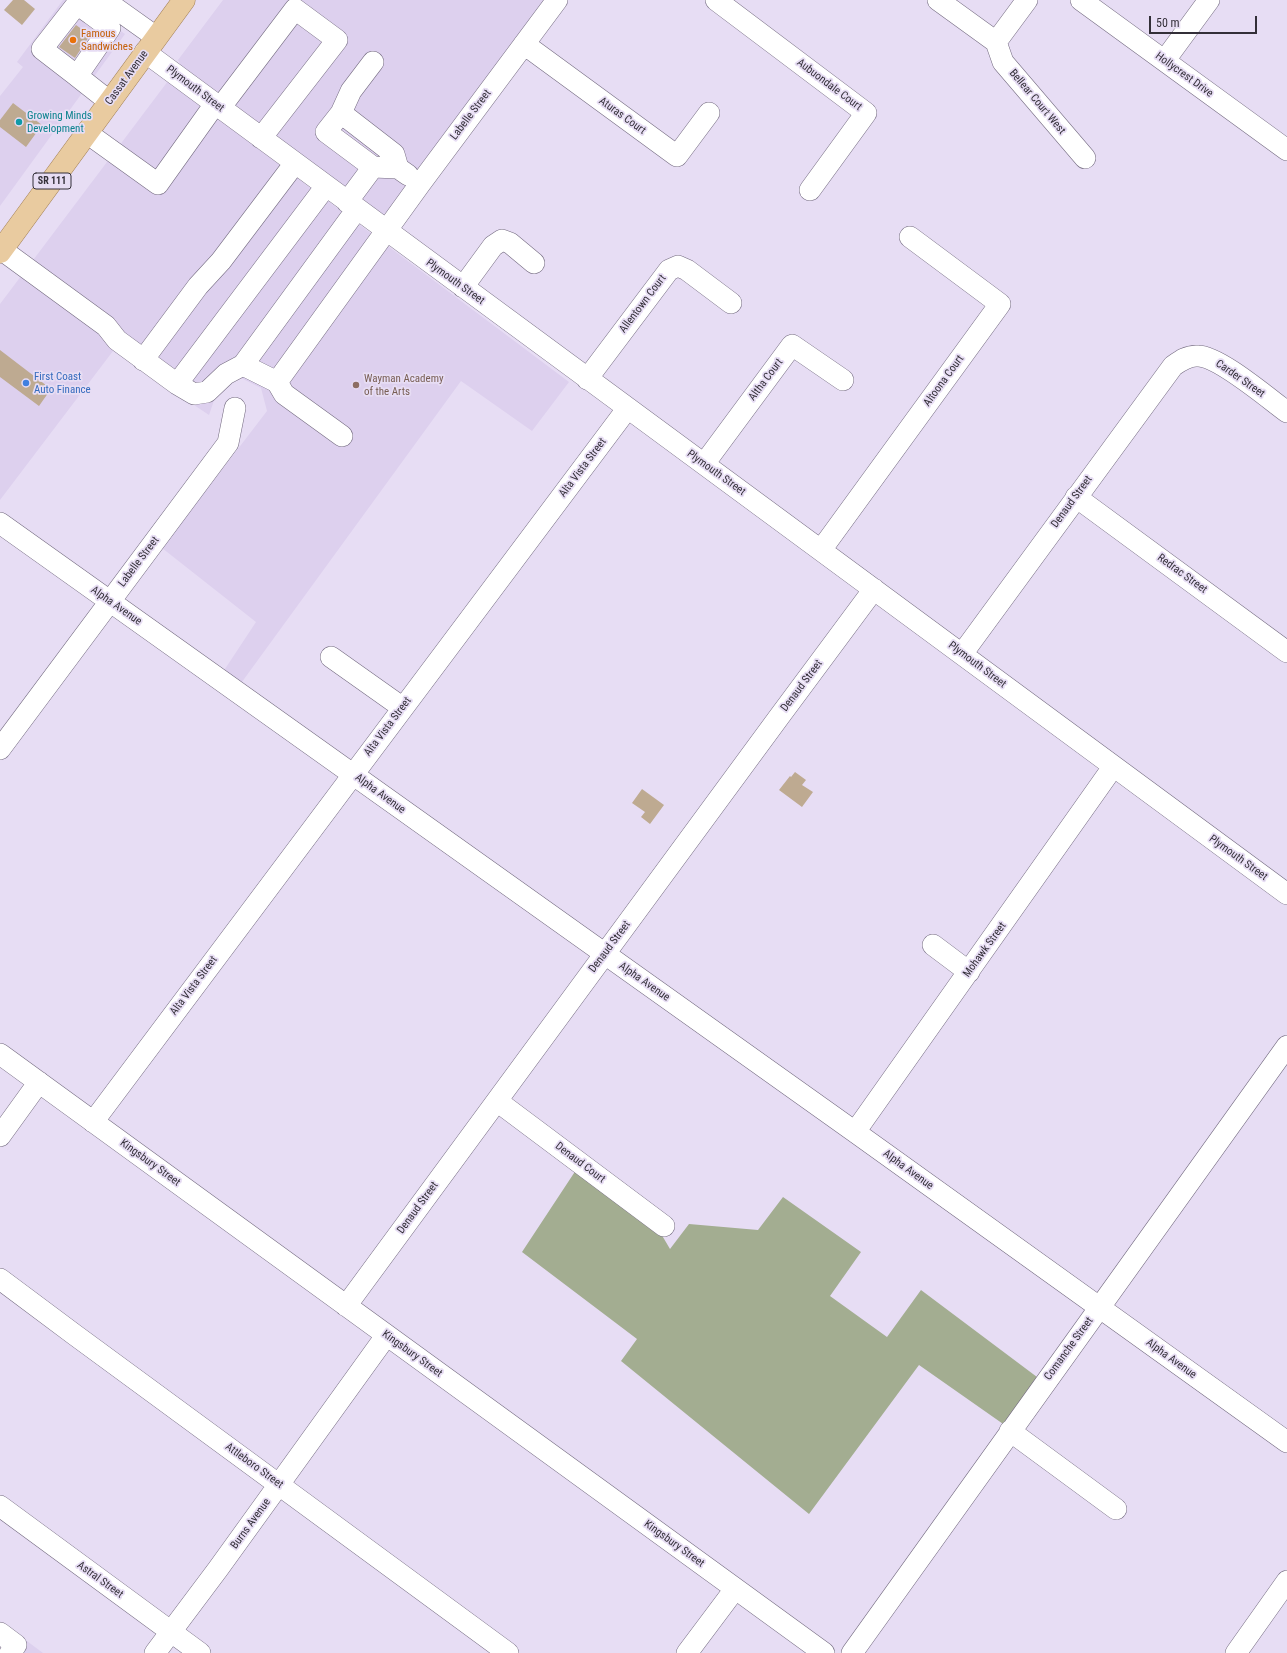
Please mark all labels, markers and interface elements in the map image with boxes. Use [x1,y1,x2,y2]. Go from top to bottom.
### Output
scale bar [1151,8,1259,34]
text: 50 m [1156,16,1180,30]
place label: Famous Sandwiches [81,27,133,53]
marker: Famous Sandwiches [68,35,78,45]
street label: Cassat Avenue [103,48,151,108]
street label: Hollycrest Drive [1153,50,1215,100]
street label: Aubuondale Court [794,56,864,114]
street label: Plymouth Street [163,63,227,115]
street label: Bellear Court West [1006,67,1068,137]
street label: Labelle Street [448,87,494,143]
street label: Aturas Court [596,95,648,137]
place label: Growing Minds Development [27,109,92,135]
marker: Growing Minds Development [14,117,24,127]
road number: SR 111 [33,173,71,189]
street label: Plymouth Street [423,256,487,308]
street label: Allentown Court [617,272,669,336]
street label: Altoona Court [921,353,967,409]
street label: Altha Court [746,356,786,404]
street label: Carder Street [1213,357,1267,401]
place label: First Coast Auto Finance [34,370,91,396]
place label: Wayman Academy of the Arts [364,372,444,398]
marker: First Coast Auto Finance [21,378,31,388]
marker: Wayman Academy of the Arts [351,380,361,390]
street label: Alta Vista Street [557,436,609,500]
street label: Plymouth Street [684,447,748,499]
street label: Denaud Street [1049,473,1095,531]
street label: Labelle Street [116,534,162,590]
street label: Redrac Street [1155,552,1209,596]
street label: Alpha Avenue [88,584,144,628]
street label: Plymouth Street [945,639,1009,691]
street label: Denaud Street [778,658,826,714]
street label: Alta Vista Street [362,695,414,759]
street label: Alpha Avenue [352,771,408,817]
street label: Plymouth Street [1206,832,1270,884]
street label: Denaud Street [586,919,634,975]
street label: Mohawk Street [961,920,1009,980]
street label: Alta Vista Street [168,954,220,1018]
street label: Alpha Avenue [616,960,672,1004]
street label: Kingsbury Street [117,1137,183,1189]
street label: Denaud Court [552,1140,608,1186]
street label: Alpha Avenue [880,1147,936,1193]
street label: Denaud Street [395,1179,441,1237]
street label: Comanche Street [1042,1315,1096,1383]
street label: Kingsbury Street [379,1328,445,1380]
street label: Alpha Avenue [1143,1336,1199,1382]
street label: Attleboro Street [222,1441,286,1491]
street label: Burns Avenue [228,1496,274,1552]
street label: Kingsbury Street [641,1518,707,1570]
street label: Astral Street [74,1559,126,1601]

